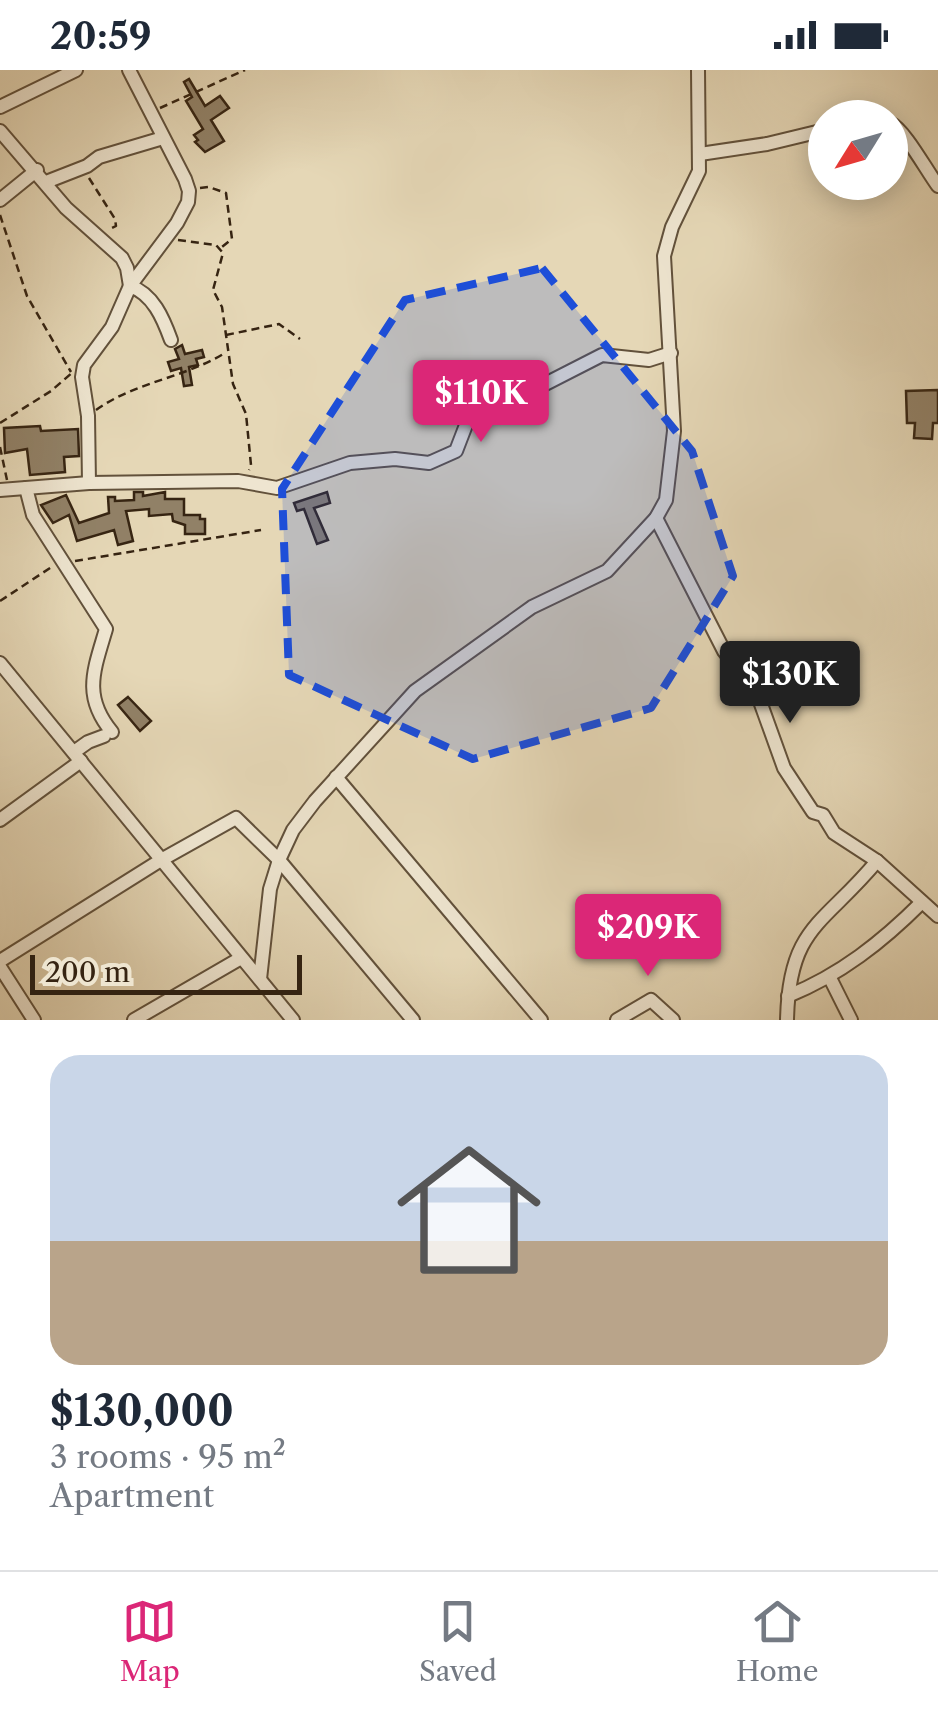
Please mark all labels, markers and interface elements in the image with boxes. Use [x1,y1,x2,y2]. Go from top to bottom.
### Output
text: 20:59 [50,12,152,59]
north arrow [808,100,908,200]
map controls [808,100,908,200]
pin: $110K [411,360,551,445]
text: $110K [435,373,527,412]
pin: $130K [720,641,860,726]
text: $130K [742,654,838,693]
pin: $209K [578,894,718,979]
text: $209K [597,907,699,946]
scale bar [30,950,302,994]
text: 200 m [45,955,130,989]
icon: home [379,1120,559,1300]
text: $130,000 [50,1385,234,1437]
text: 3 rooms · 95 m² [50,1437,286,1476]
text: Apartment [50,1476,214,1515]
tab: Map [120,1594,180,1688]
tab: Saved [419,1594,497,1688]
tab: Home [736,1594,818,1688]

